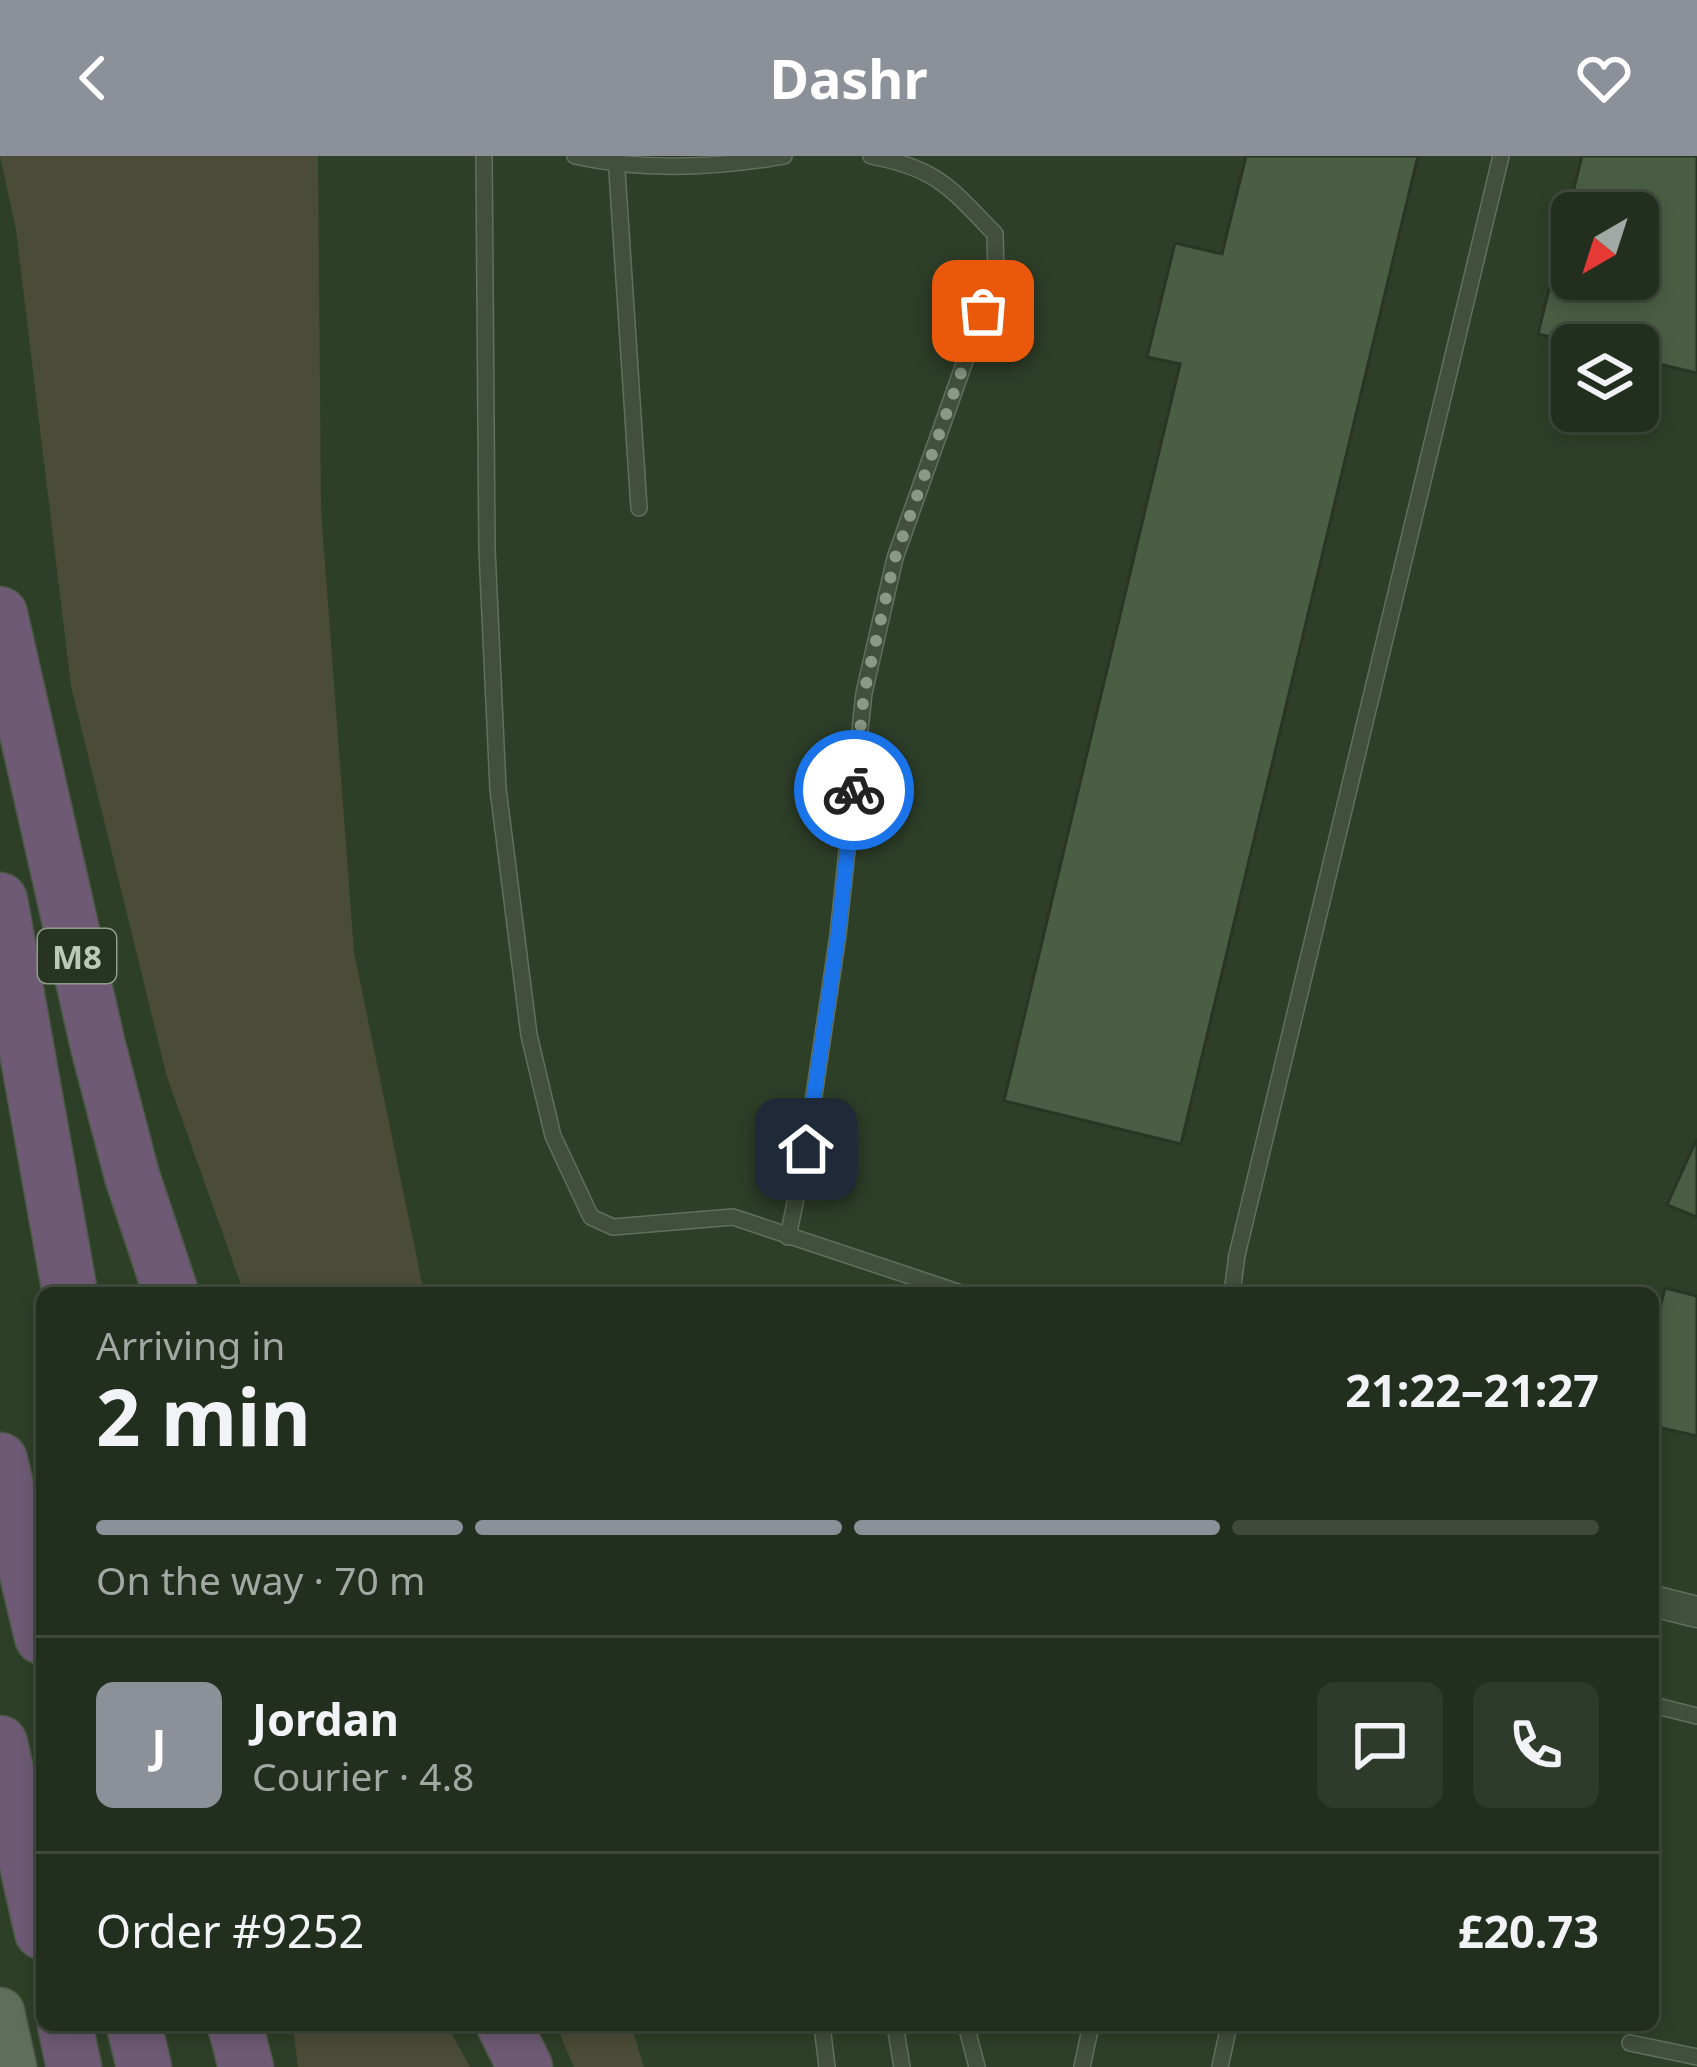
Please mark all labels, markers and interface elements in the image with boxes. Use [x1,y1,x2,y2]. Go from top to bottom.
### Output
text: Dashr [769,41,928,115]
icon: back [60,45,126,111]
icon: heart [1571,45,1637,111]
north arrow [1551,192,1659,300]
map controls [1551,192,1659,432]
pin [932,260,1034,362]
icon: bag [950,278,1016,344]
button: layers [1551,324,1659,432]
courier [794,730,914,850]
icon: bike [821,757,887,823]
road number: M8 [38,929,116,983]
pin [755,1098,857,1200]
icon: home [773,1116,839,1182]
text: Arriving in [96,1318,285,1371]
text: 21:22–21:27 [1345,1359,1599,1420]
text: 2 min [96,1363,311,1469]
text: On the way · 70 m [96,1553,425,1606]
button: chat [1317,1682,1443,1808]
button: phone [1473,1682,1599,1808]
text: Jordan [252,1688,399,1749]
text: J [152,1714,166,1775]
text: Courier · 4.8 [252,1749,474,1802]
text: Order #9252 [96,1900,364,1961]
text: £20.73 [1458,1900,1599,1961]

